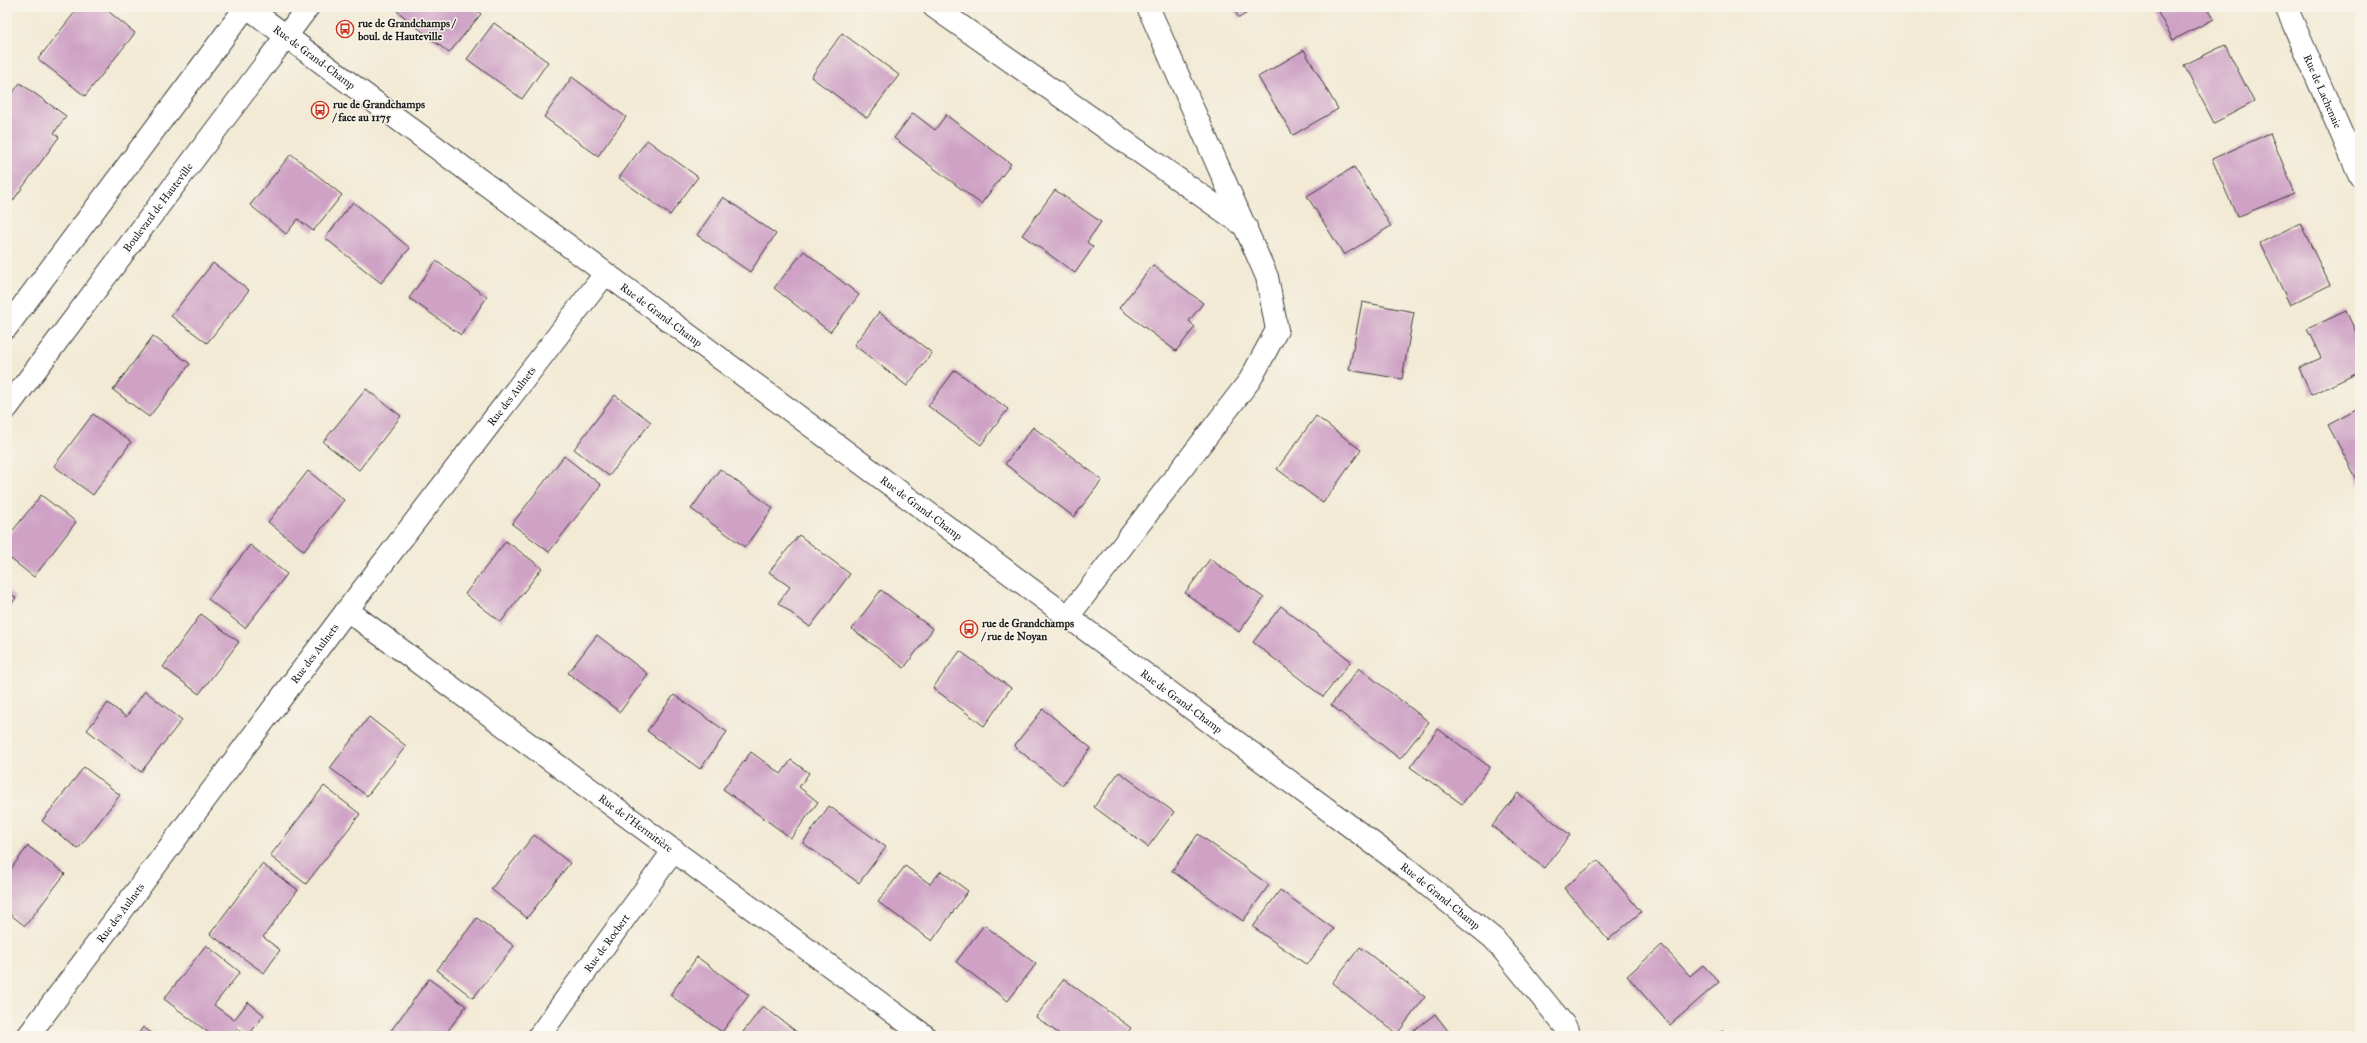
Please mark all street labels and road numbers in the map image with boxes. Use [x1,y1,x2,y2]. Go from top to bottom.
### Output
street label: Rue de Grand-Champ [271,23,358,92]
street label: Rue de Lachenaie [2301,53,2344,131]
street label: Boulevard de Hauteville [120,160,196,255]
street label: Rue de Grand-Champ [617,280,705,350]
street label: Rue des Aulnets [485,364,539,429]
street label: Rue de Grand-Champ [878,474,965,543]
street label: Rue des Aulnets [288,621,342,686]
street label: Rue de Grand-Champ [1138,667,1225,736]
street label: Rue de l'Hermitière [596,792,676,855]
street label: Rue de Grand-Champ [1398,860,1483,933]
street label: Rue des Aulnets [94,880,147,946]
street label: Rue de Rocbert [581,911,633,975]

